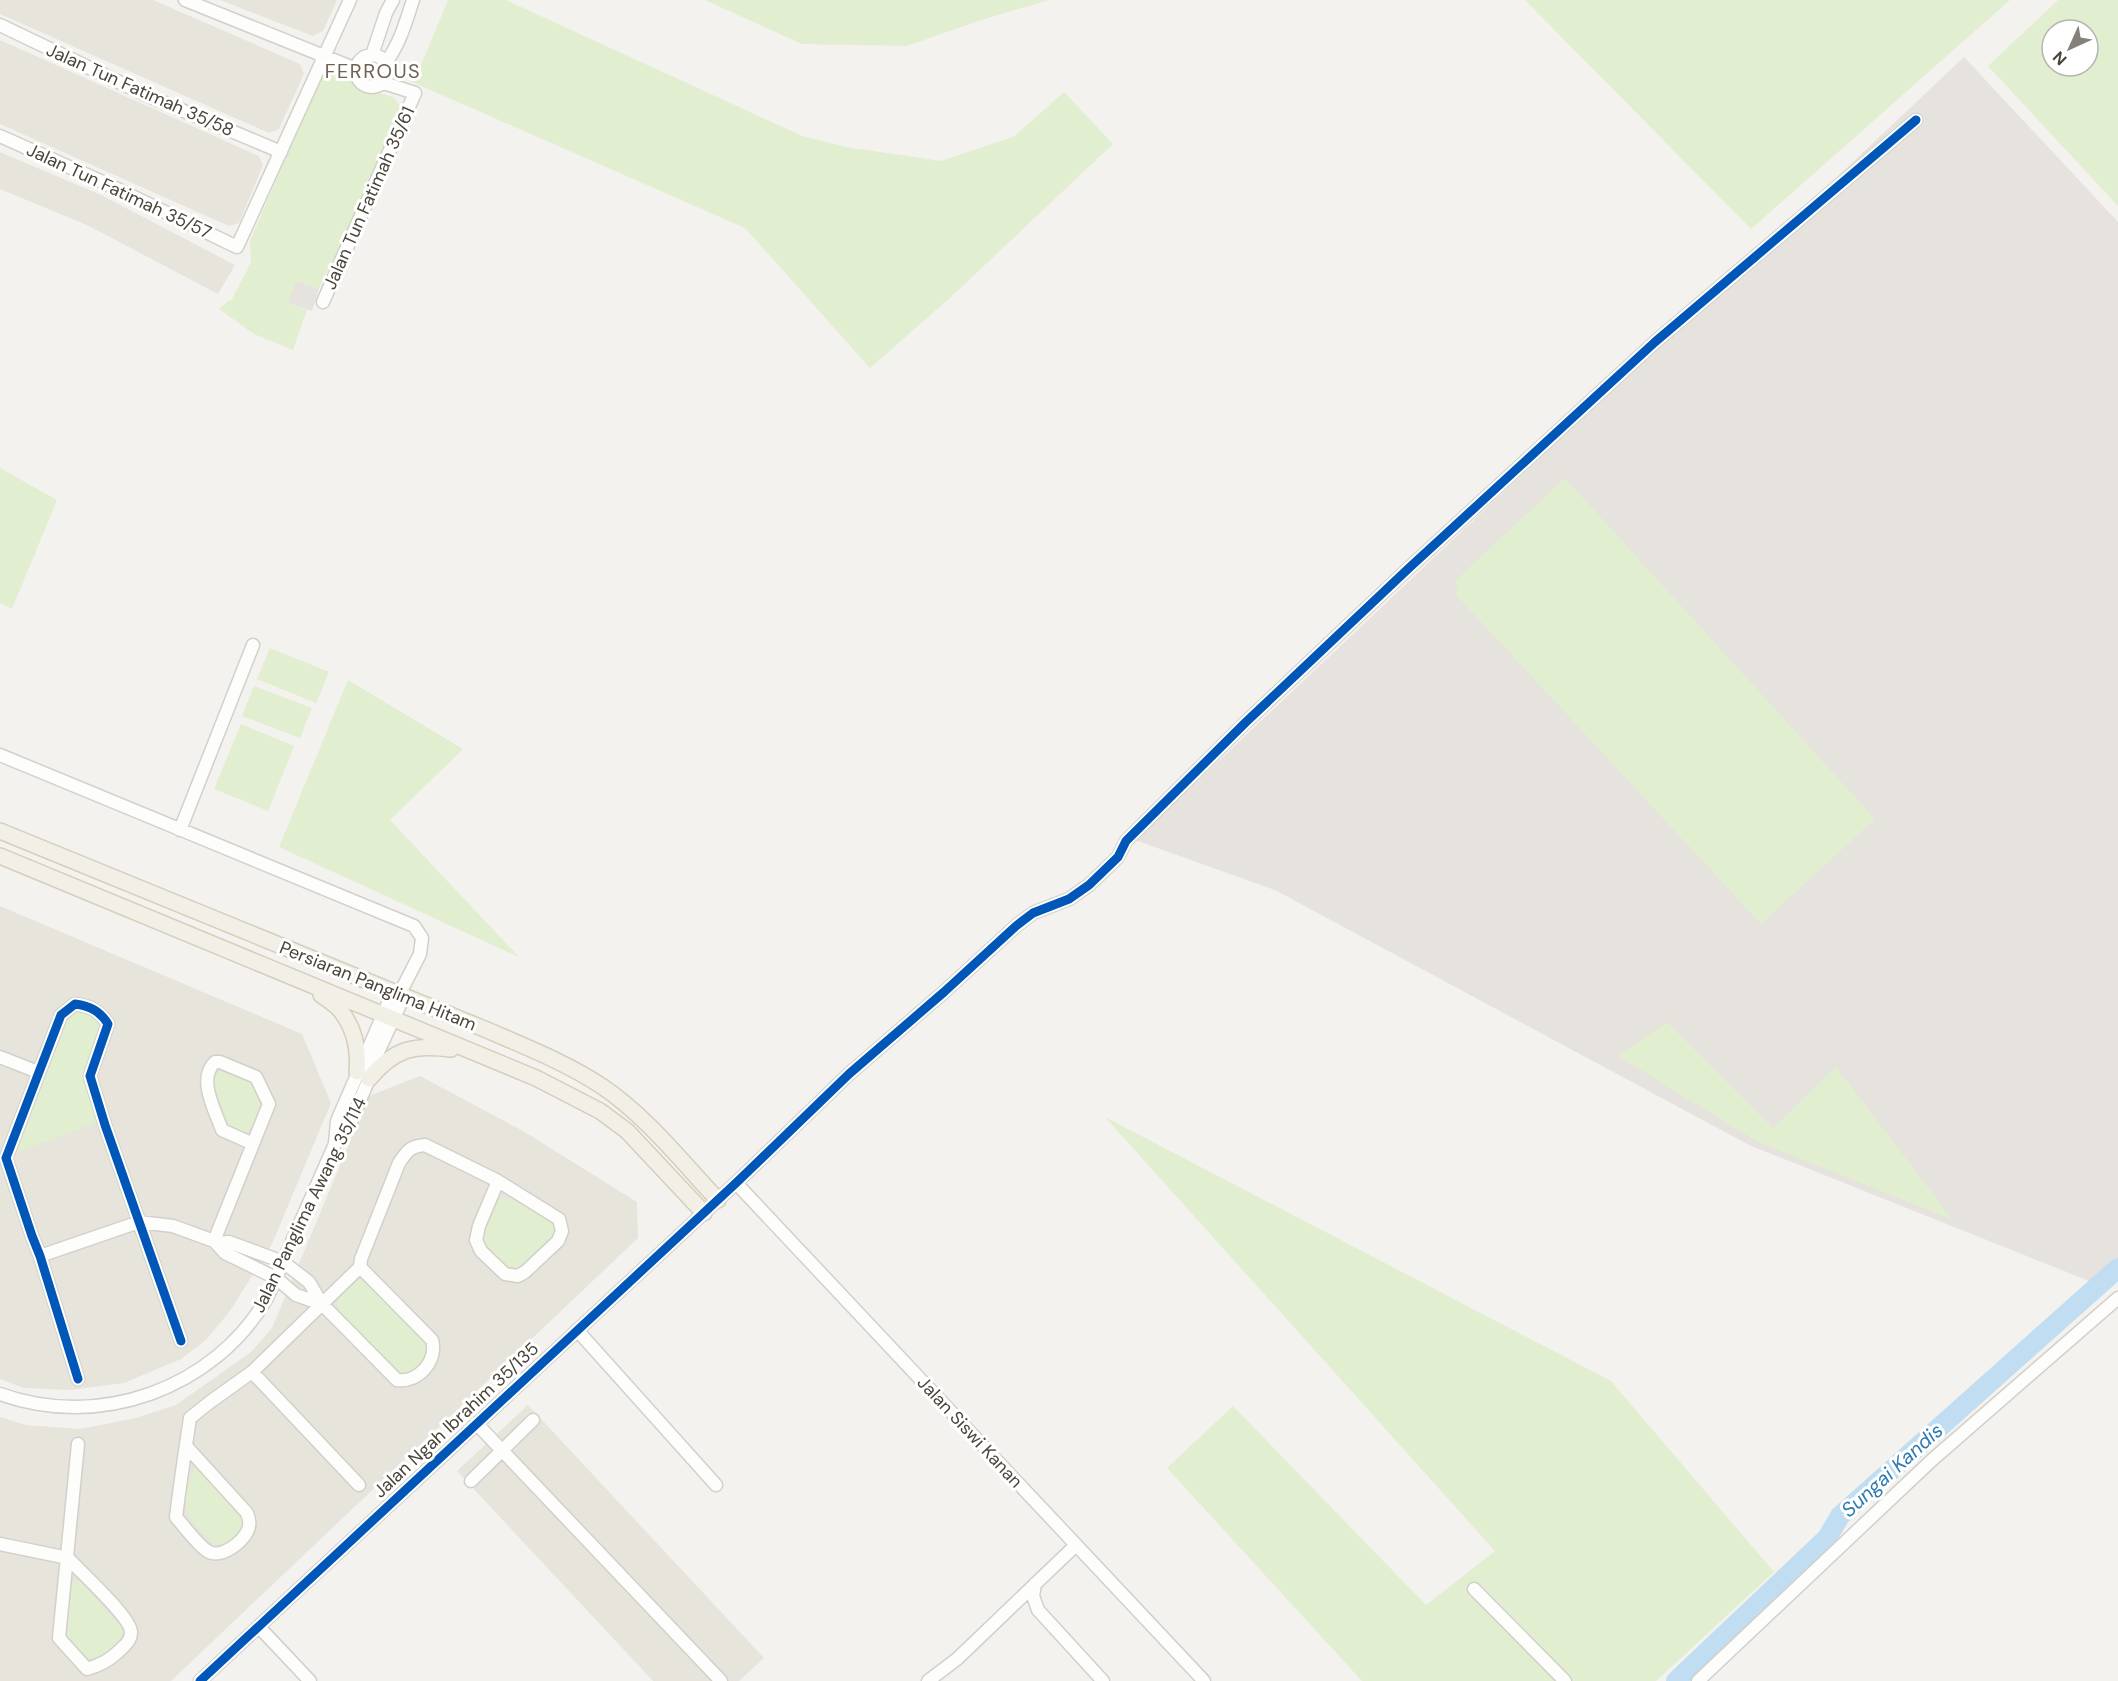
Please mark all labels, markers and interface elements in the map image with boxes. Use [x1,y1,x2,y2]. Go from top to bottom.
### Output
north arrow [2040,18,2100,78]
street label: Jalan Tun Fatimah 35/58 [42,38,238,142]
text: N [2048,47,2071,70]
district label: FERROUS [325,58,421,84]
street label: Jalan Tun Fatimah 35/61 [318,103,420,293]
street label: Jalan Tun Fatimah 35/57 [23,138,215,244]
street label: Persiaran Panglima Hitam [276,936,480,1036]
street label: Jalan Panglima Awang 35/114 [246,1093,372,1317]
street label: Jalan Ngah Ibrahim 35/135 [368,1337,544,1503]
street label: Jalan Siswi Kanan [912,1371,1028,1493]
water label: Sungai Kandis [1836,1417,1948,1523]

